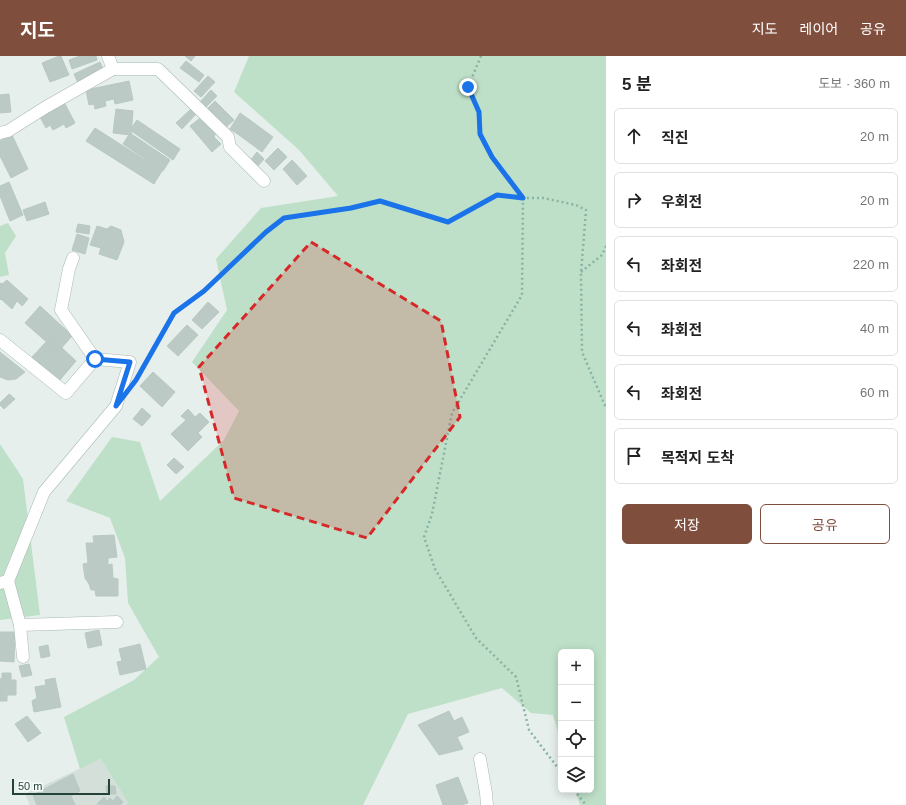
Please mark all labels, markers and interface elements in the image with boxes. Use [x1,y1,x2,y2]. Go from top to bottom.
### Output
text: 지도 [20,20,55,41]
text: 지도 [752,21,778,37]
text: 레이어 [800,21,838,37]
text: 공유 [860,21,886,37]
text: 5 분 [622,75,652,94]
text: 도보 · 360 m [818,76,890,91]
route end [459,78,477,96]
icon: ahead [623,125,645,147]
text: 직진 [661,129,689,146]
text: 20 m [860,129,889,144]
icon: right [623,189,645,211]
text: 우회전 [661,193,702,210]
text: 20 m [860,193,889,208]
icon: left [623,253,645,275]
text: 좌회전 [661,257,702,274]
text: 220 m [853,257,889,272]
icon: left [623,317,645,339]
text: 좌회전 [661,321,702,338]
text: 40 m [860,321,889,336]
route start [86,350,104,368]
icon: left [623,381,645,403]
text: 좌회전 [661,385,702,402]
text: 60 m [860,385,889,400]
icon: arrive [623,445,645,467]
text: 목적지 도착 [661,449,734,466]
button: 저장 [622,504,752,544]
button: 공유 [760,504,890,544]
map controls [558,649,594,793]
button: + [558,649,594,685]
button: − [558,685,594,721]
button: locate [558,721,594,757]
button: layers [558,757,594,793]
scale bar [12,777,110,796]
text: 50 m [18,780,42,792]

